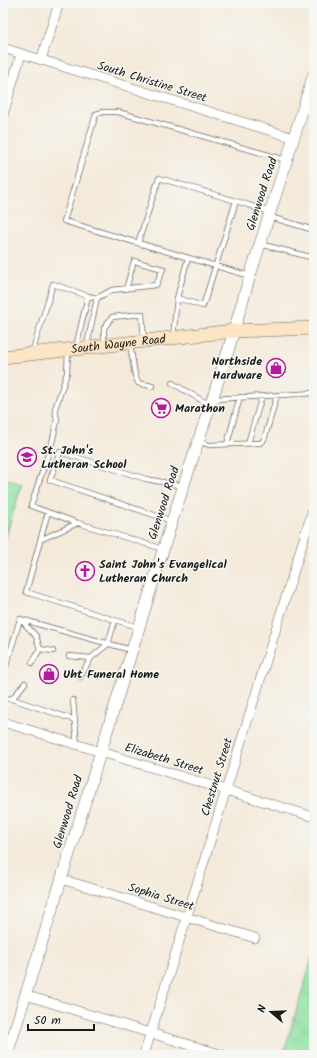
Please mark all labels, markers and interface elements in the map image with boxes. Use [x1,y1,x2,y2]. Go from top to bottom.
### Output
street label: South Christine Street [95,56,209,108]
street label: Glenwood Road [241,154,283,233]
street label: South Wayne Road [70,329,167,359]
place label: Northside Hardware [211,352,262,385]
shop icon: Northside Hardware [265,357,287,379]
supermarket icon: Marathon [150,397,172,419]
place label: Marathon [175,399,225,418]
place label: St. John's Lutheran School [41,441,127,474]
school or university icon: St. John's Lutheran School [16,446,38,468]
street label: Glenwood Road [143,463,185,542]
place label: Saint John's Evangelical Lutheran Church [99,555,227,588]
church icon: Saint John's Evangelical Lutheran Church [74,560,96,582]
shop icon: Uht Funeral Home [38,663,60,685]
place label: Uht Funeral Home [63,665,159,684]
street label: Chestnut Street [196,735,238,818]
street label: Elizabeth Street [122,738,206,780]
street label: Glenwood Road [48,772,88,851]
street label: Sophia Street [126,878,196,916]
north arrow [251,992,291,1032]
text: N [253,1003,272,1015]
scale bar [28,1006,94,1032]
text: 50 m [34,1011,61,1030]

